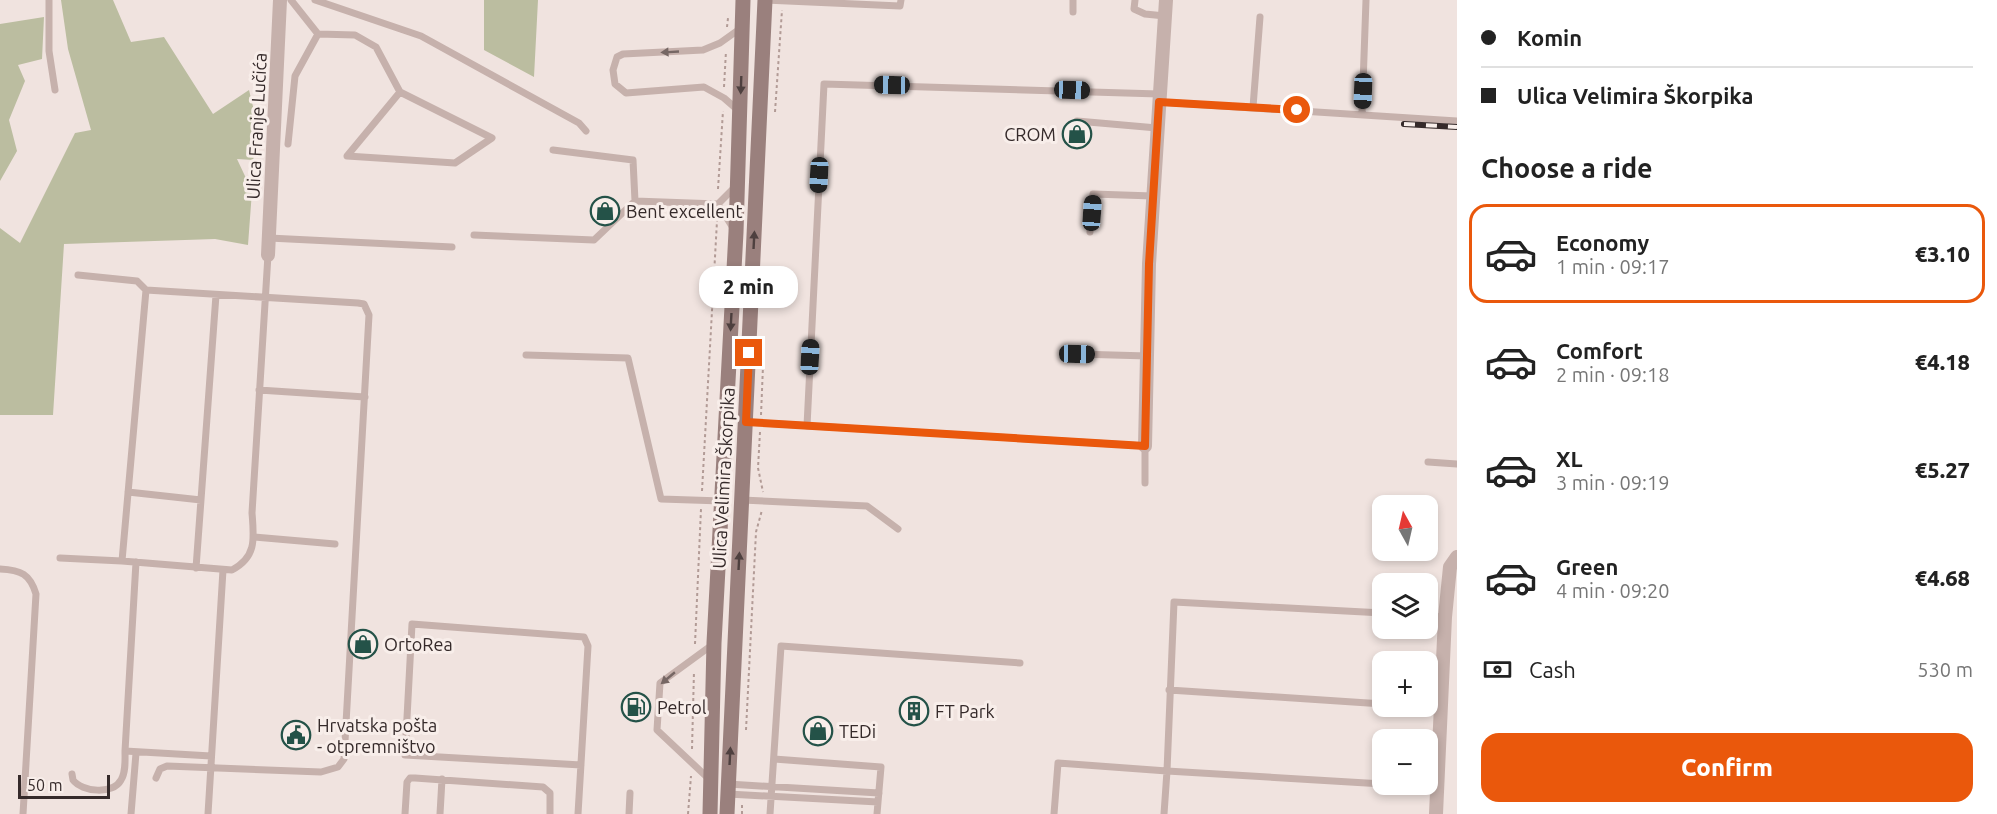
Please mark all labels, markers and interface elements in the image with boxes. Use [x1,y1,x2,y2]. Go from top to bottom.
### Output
text: Komin [1517,25,1582,50]
one-way arrow [661,47,680,56]
street label: Ulica Franje Lučića [242,52,270,200]
car [1353,73,1373,109]
one-way arrow [736,75,745,94]
car [874,76,910,94]
car [1054,80,1090,100]
text: Ulica Velimira Škorpika [1517,83,1753,108]
route start [1283,96,1310,123]
shop icon: CROM [1061,118,1093,150]
place label: CROM [1004,124,1056,144]
text: Choose a ride [1481,153,1653,183]
car [809,157,829,193]
car [1082,194,1102,232]
shop icon: Bent excellent [589,195,621,227]
place label: Bent excellent [626,201,743,221]
icon: car [1484,227,1538,281]
text: Economy [1556,230,1649,255]
one-way arrow [750,231,759,250]
text: €3.10 [1915,241,1970,266]
text: 1 min · 09:17 [1556,255,1670,278]
callout: 2 min [700,266,798,308]
text: 2 min [723,275,774,298]
one-way arrow [726,312,735,331]
icon: car [1484,335,1538,389]
text: Comfort [1556,338,1643,363]
route end [735,339,762,366]
car [800,339,820,375]
car [1059,345,1095,363]
text: €4.18 [1915,349,1970,374]
text: 2 min · 09:18 [1556,363,1670,386]
street label: Ulica Velimira Škorpika [707,387,738,569]
icon: car [1484,443,1538,497]
text: XL [1556,446,1583,471]
text: €5.27 [1915,457,1970,482]
text: 3 min · 09:19 [1556,471,1670,494]
north arrow [1372,495,1438,561]
map controls [1372,495,1438,795]
one-way arrow [734,551,743,570]
icon: car [1484,551,1538,605]
text: Green [1556,554,1618,579]
text: €4.68 [1915,565,1970,590]
button: layers [1372,573,1438,639]
text: 4 min · 09:20 [1556,579,1670,602]
shop icon: OrtoRea [347,628,379,660]
place label: OrtoRea [384,634,453,654]
button: + [1372,651,1438,717]
icon: cash [1481,653,1514,686]
text: Cash [1529,657,1576,682]
text: 530 m [1917,658,1973,681]
one-way arrow [660,672,676,685]
fuel station icon: Petrol [620,691,652,723]
building icon: FT Park [898,695,930,727]
place label: Petrol [657,697,707,717]
place label: FT Park [935,701,995,721]
place label: Hrvatska pošta - otpremništvo [317,715,437,756]
shop icon: TEDi [802,715,834,747]
public building icon: Hrvatska pošta - otpremništvo [280,719,312,751]
place label: TEDi [839,721,876,741]
button: − [1372,729,1438,795]
button: Confirm [1481,733,1973,802]
one-way arrow [725,746,734,765]
scale bar [18,772,110,800]
text: 50 m [27,776,63,794]

